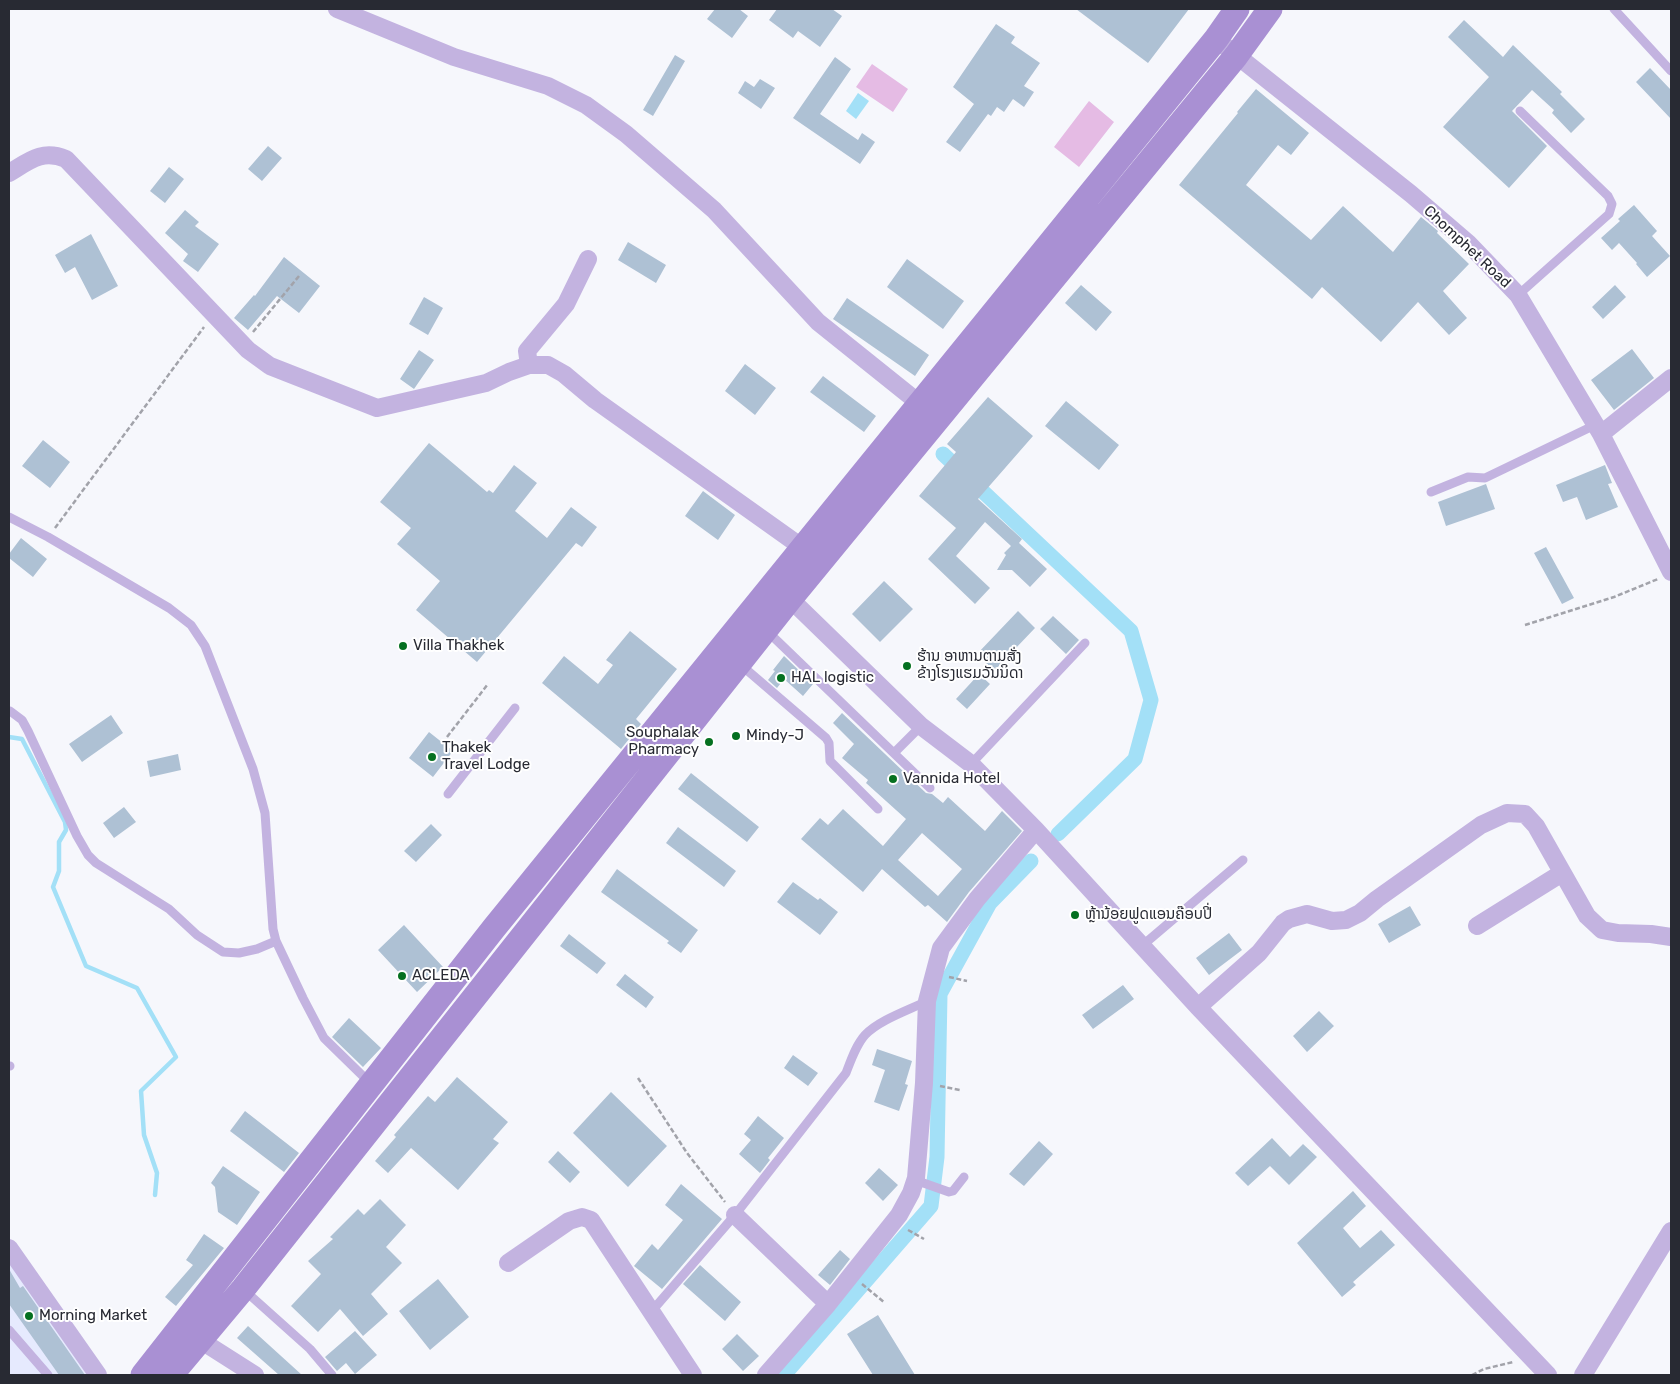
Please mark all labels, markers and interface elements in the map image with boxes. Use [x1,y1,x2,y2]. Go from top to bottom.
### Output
street label: Chomphet Road [1420,202,1514,292]
place label: Villa Thakhek [413,637,504,655]
marker: Villa Thakhek [397,640,409,652]
place label: ຮ້ານ ອາຫານຕາມສັ່ງ ຂ້າງໂຮງແຮມວັນນິດາ [917,648,1023,683]
marker: ຮ້ານ ອາຫານຕາມສັ່ງ ຂ້າງໂຮງແຮມວັນນິດາ [901,660,913,672]
place label: HAL logistic [791,669,874,687]
marker: HAL logistic [775,672,787,684]
place label: Souphalak Pharmacy [626,724,699,759]
place label: Mindy-J [746,727,804,745]
marker: Mindy-J [730,730,742,742]
marker: Souphalak Pharmacy [703,736,715,748]
place label: Thakek Travel Lodge [442,739,530,774]
marker: Thakek Travel Lodge [426,751,438,763]
place label: Vannida Hotel [903,770,1000,788]
marker: Vannida Hotel [887,773,899,785]
place label: ຫຼ້ານ້ອຍຟູດແອນຄ໊ອບປີ່ [1085,906,1212,924]
marker: ຫຼ້ານ້ອຍຟູດແອນຄ໊ອບປີ່ [1069,909,1081,921]
place label: ACLEDA [412,967,470,985]
marker: ACLEDA [396,970,408,982]
place label: Morning Market [39,1307,147,1325]
marker: Morning Market [23,1310,35,1322]

